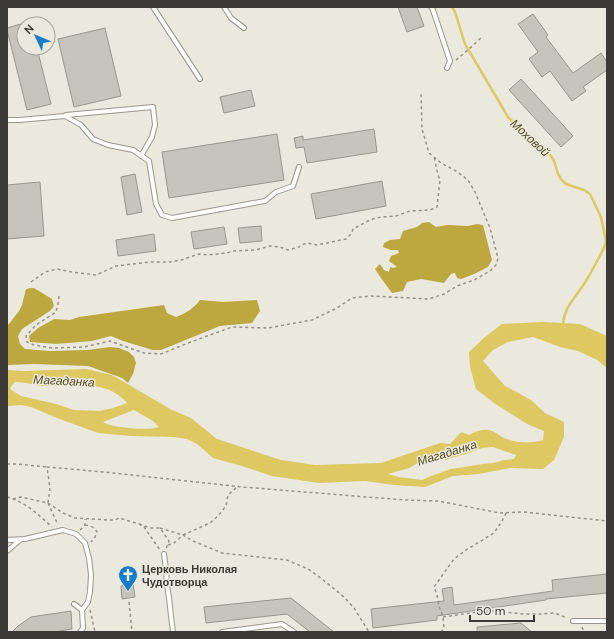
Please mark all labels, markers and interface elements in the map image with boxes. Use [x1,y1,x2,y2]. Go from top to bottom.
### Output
north arrow [16,16,56,56]
text: N [21,21,37,37]
water label: Моховой [507,116,553,161]
water label: Магаданка [33,371,95,391]
water label: Магаданка [415,436,479,470]
place label: Церковь Николая Чудотворца [142,562,237,589]
church icon: Церковь Николая Чудотворца [117,564,139,592]
scale bar [470,597,534,623]
text: 50 m [476,603,505,619]

